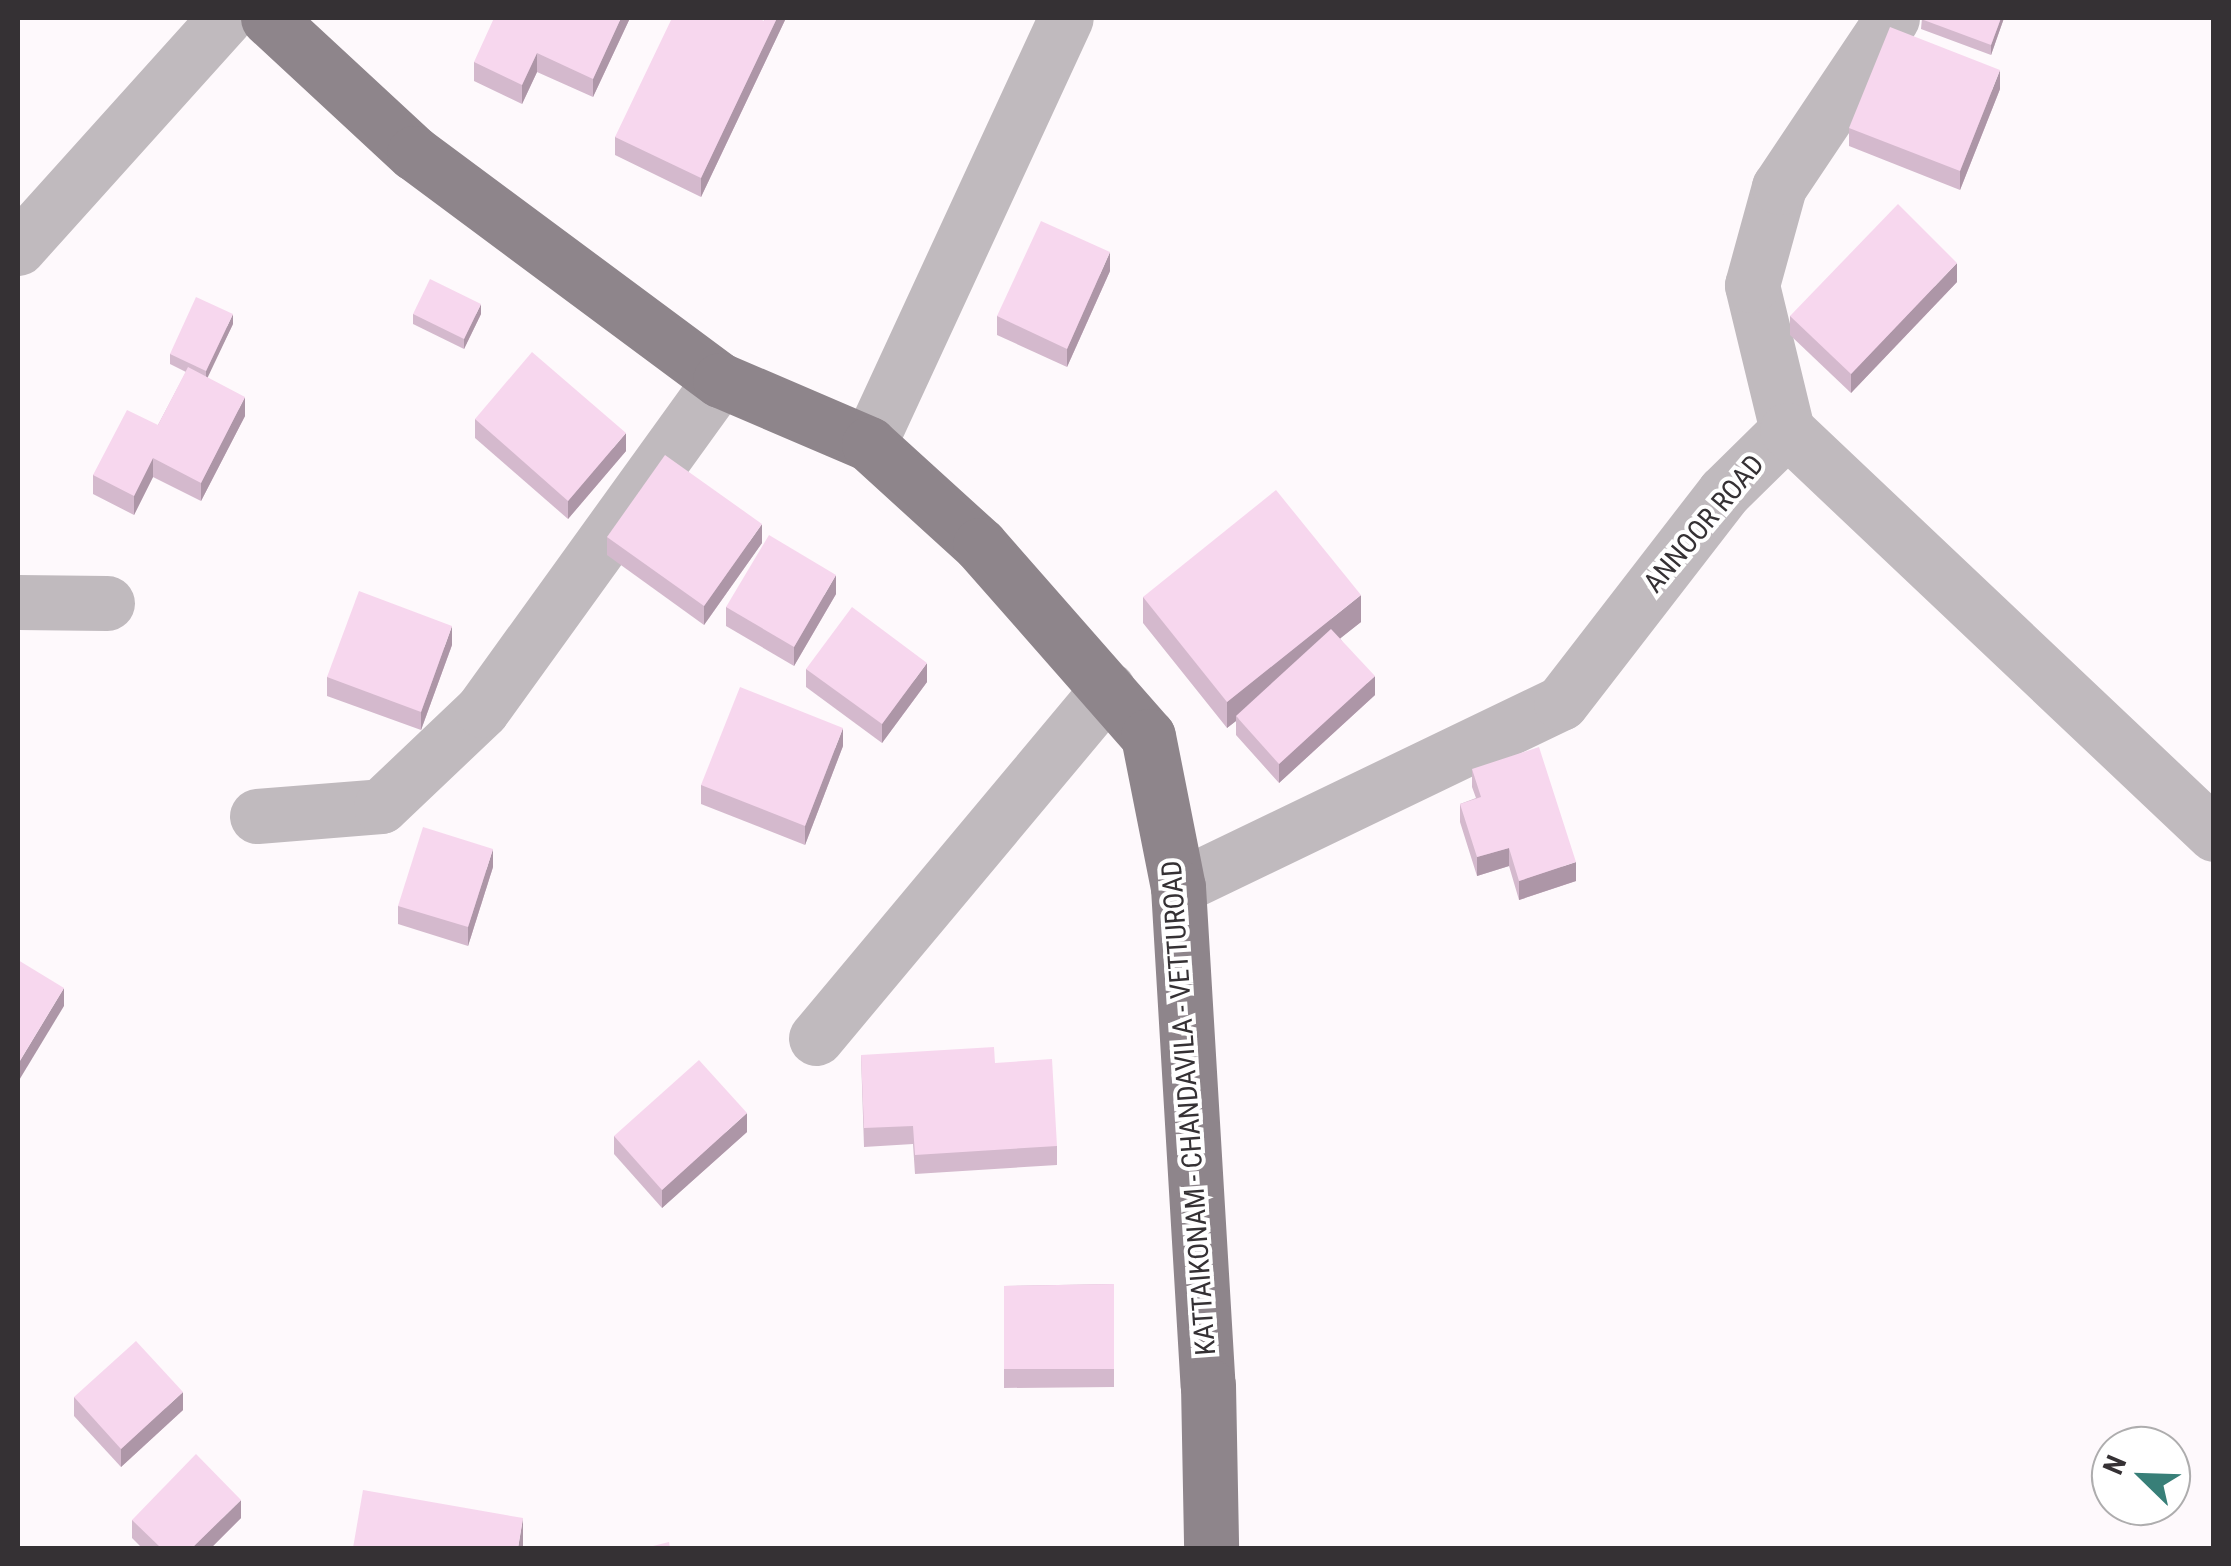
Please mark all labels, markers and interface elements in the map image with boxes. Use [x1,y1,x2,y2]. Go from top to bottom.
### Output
street label: ANNOOR ROAD [1637,448,1771,600]
street label: KATTAIKONAM - CHANDAVILA - VETTUROAD [1155,860,1223,1356]
north arrow [2091,1426,2191,1526]
text: N [2096,1451,2133,1479]

